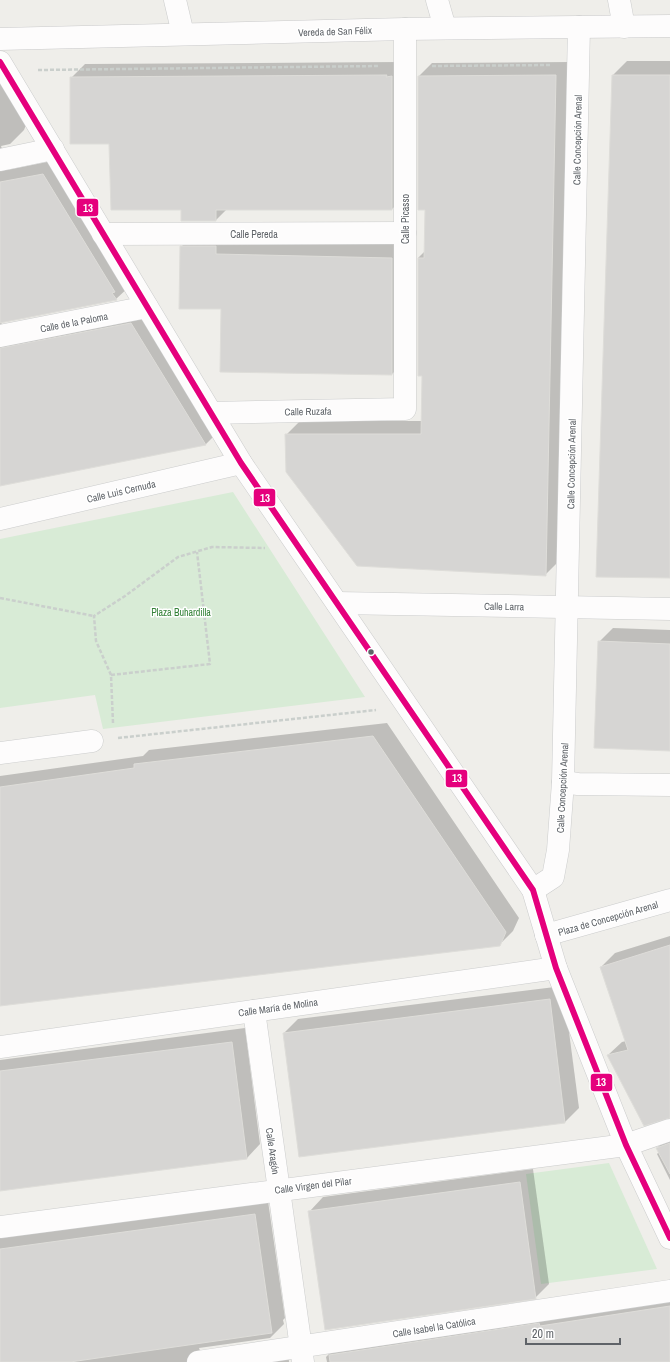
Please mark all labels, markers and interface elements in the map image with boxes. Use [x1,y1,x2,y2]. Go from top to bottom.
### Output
street label: Vereda de San Félix [298,24,373,39]
street label: Calle Concepción Arenal [570,95,585,185]
street label: Calle Picasso [399,194,412,244]
line badge: 13 [76,198,99,217]
text: 13 [83,201,93,215]
street label: Calle Pereda [230,228,278,241]
street label: Calle de la Paloma [39,309,110,335]
street label: Calle Ruzafa [284,405,332,418]
street label: Calle Concepción Arenal [564,419,579,509]
street label: Calle Luis Cernuda [85,477,157,506]
line badge: 13 [253,488,276,507]
text: 13 [260,491,270,505]
street label: Calle Larra [484,600,525,613]
park label: Plaza Buhardilla [151,606,211,619]
unlabelled marker [366,647,376,657]
street label: Calle Concepción Arenal [554,742,571,833]
line badge: 13 [445,769,468,788]
text: 13 [452,771,462,785]
street label: Plaza de Concepción Arenal [557,898,660,939]
street label: Calle María de Molina [237,995,319,1020]
line badge: 13 [590,1073,613,1092]
text: 13 [596,1075,606,1089]
street label: Calle Aragón [263,1127,282,1175]
street label: Calle Virgen del Pilar [274,1174,353,1197]
street label: Calle Isabel la Católica [392,1314,477,1340]
scale bar [526,1320,620,1346]
text: 20 m [532,1326,554,1342]

